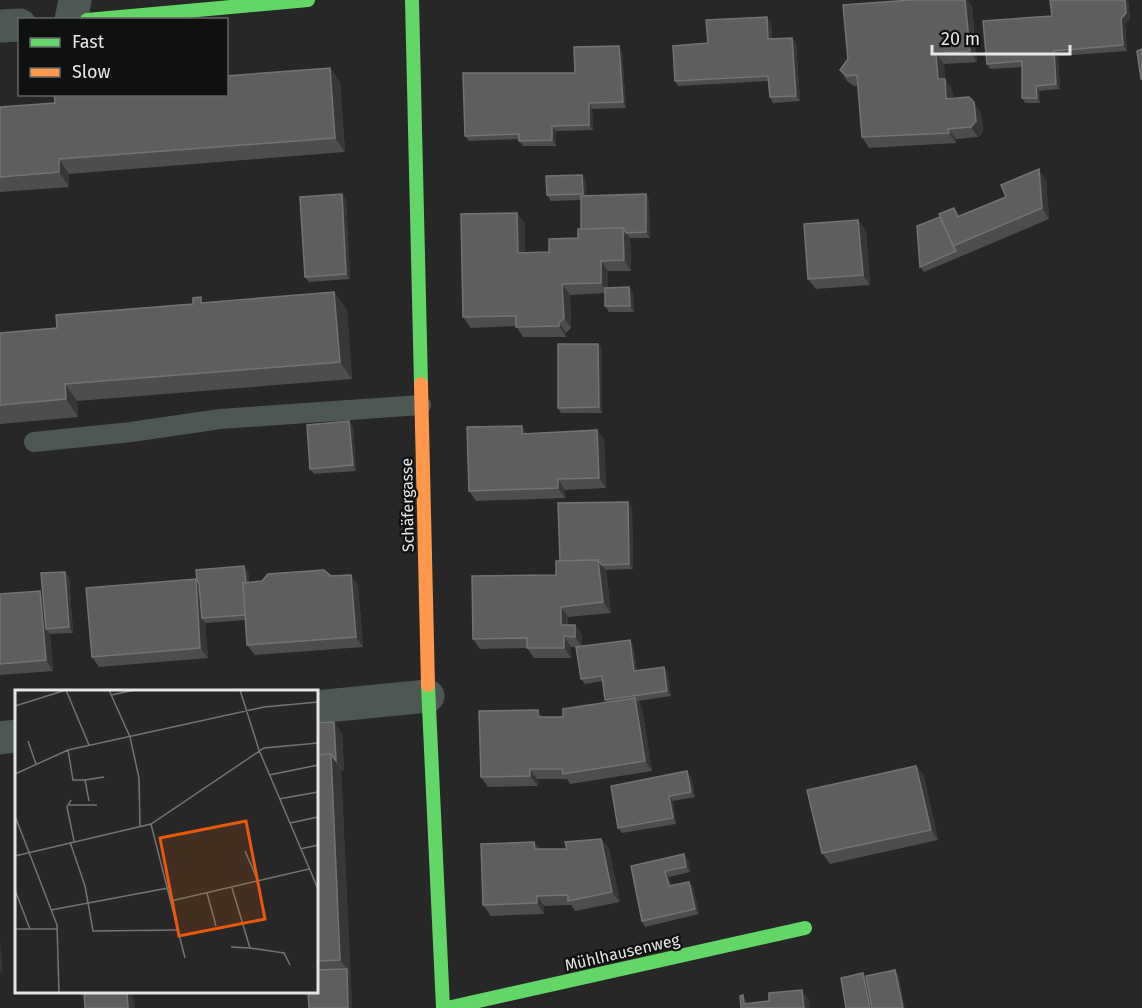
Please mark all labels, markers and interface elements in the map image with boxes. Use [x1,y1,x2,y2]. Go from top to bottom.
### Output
legend [18,18,228,96]
scale bar [932,18,1070,56]
text: 20 m [941,28,980,50]
text: Fast [72,31,105,53]
text: Slow [72,61,111,83]
street label: Schäfergasse [397,458,418,552]
inset map [15,690,318,993]
street label: Mühlhausenweg [563,930,682,975]

